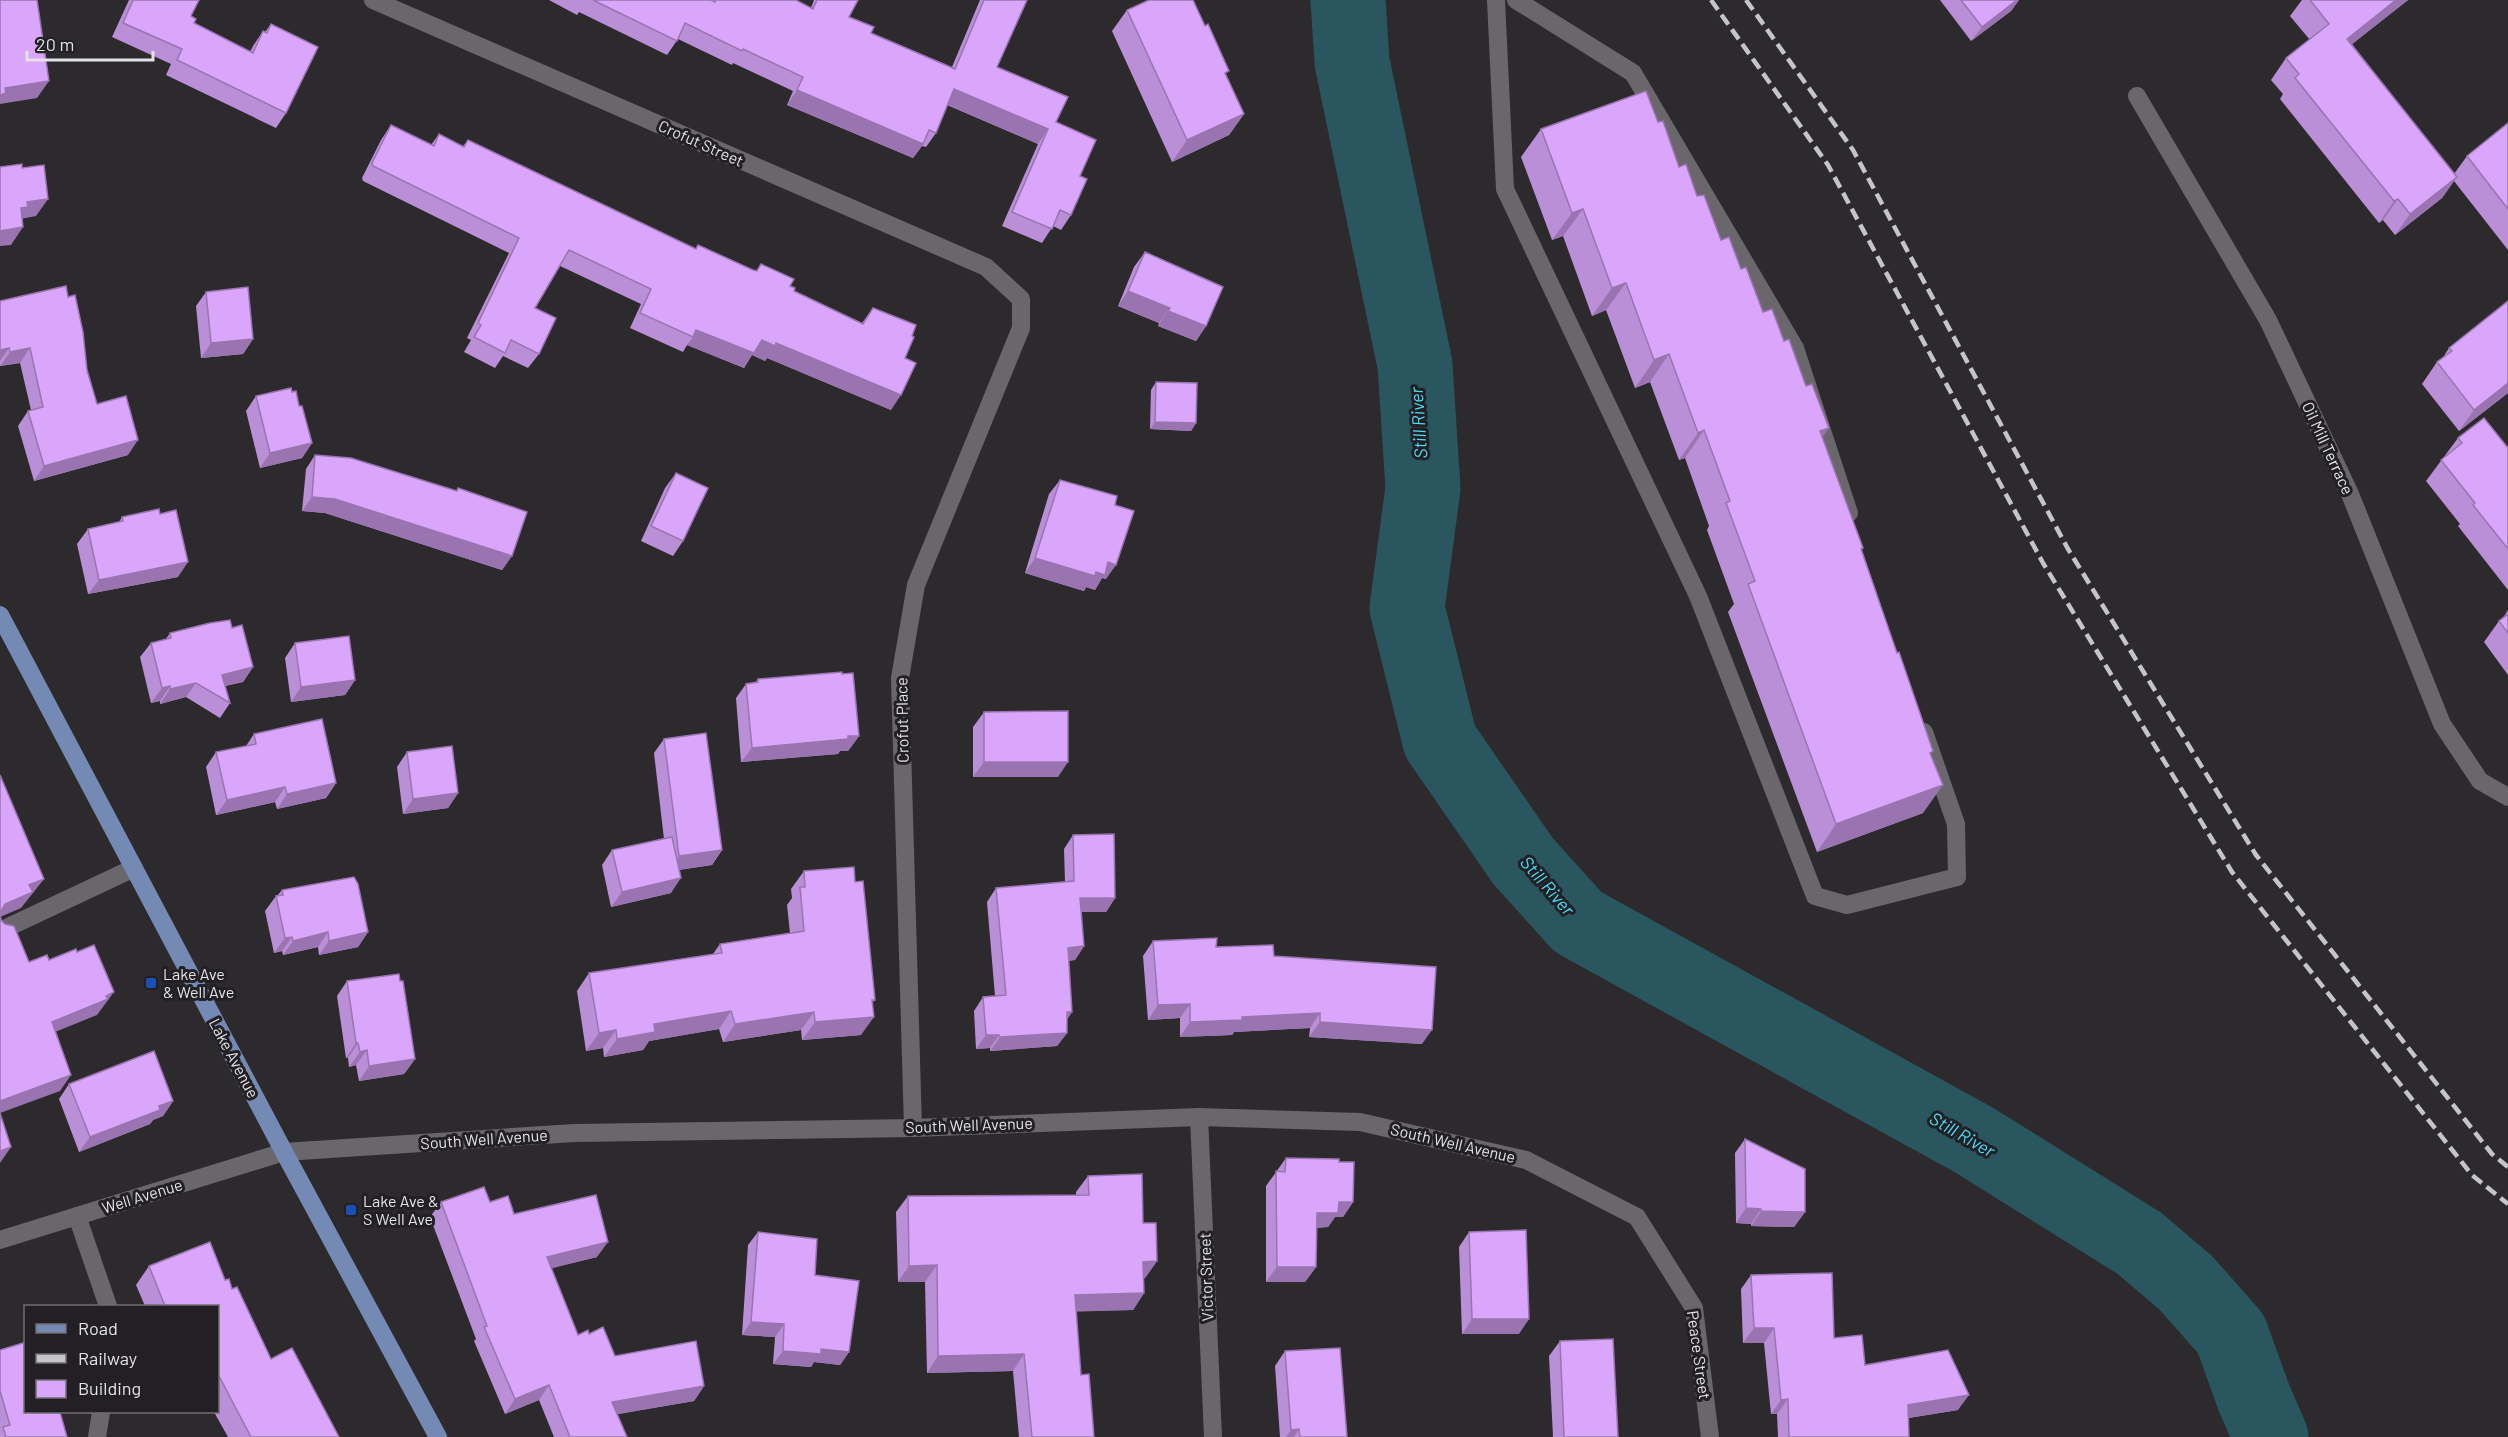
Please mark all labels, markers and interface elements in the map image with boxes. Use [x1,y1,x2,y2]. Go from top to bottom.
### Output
scale bar [27,24,153,62]
text: 20 m [36,33,74,55]
street label: Crofut Street [656,115,747,170]
water label: Still River [1404,386,1431,459]
street label: Oil Mill Terrace [2299,398,2358,497]
street label: Crofut Place [891,677,912,763]
water label: Still River [1516,851,1580,920]
place label: Lake Ave & Well Ave [163,964,234,1001]
marker: Lake Ave & Well Ave [144,976,158,990]
street label: Lake Avenue [205,1015,263,1101]
water label: Still River [1926,1107,1999,1162]
street label: South Well Avenue [905,1113,1033,1136]
street label: South Well Avenue [1389,1119,1517,1166]
street label: South Well Avenue [420,1125,548,1152]
street label: Well Avenue [99,1174,184,1217]
place label: Lake Ave & S Well Ave [363,1191,439,1228]
marker: Lake Ave & S Well Ave [344,1203,358,1217]
street label: Victor Street [1194,1232,1217,1322]
legend [24,1305,219,1413]
street label: Peace Street [1684,1309,1715,1401]
text: Road [78,1317,118,1339]
text: Railway [78,1347,137,1369]
text: Building [78,1377,141,1399]

